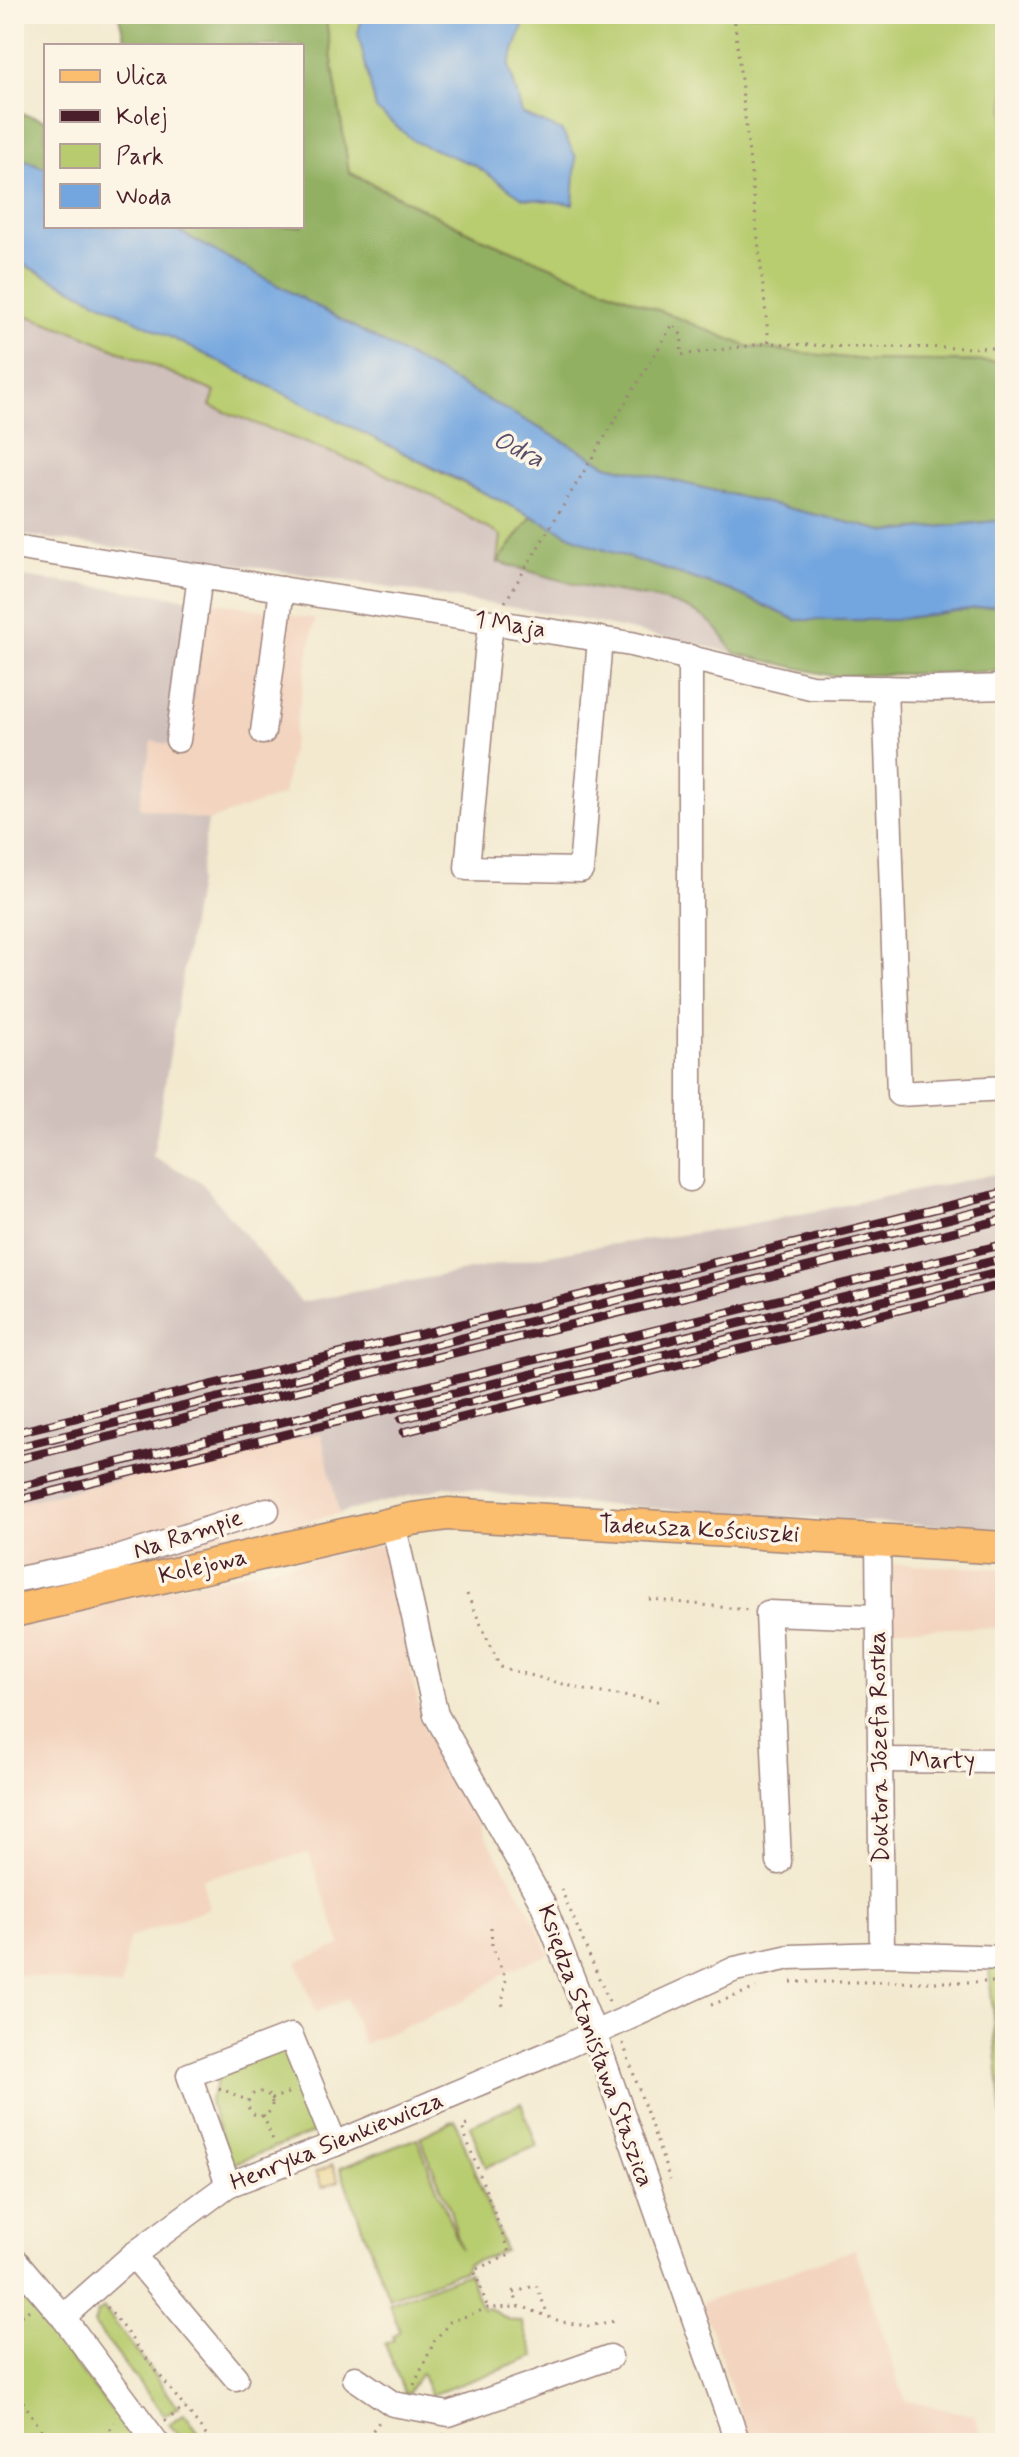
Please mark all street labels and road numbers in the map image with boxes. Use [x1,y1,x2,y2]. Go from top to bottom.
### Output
street label: 1 Maja [472,604,548,646]
street label: Na Rampie [129,1503,247,1567]
street label: Tadeusza Kościuszki [598,1509,800,1551]
street label: Kolejowa [156,1542,250,1592]
street label: Doktora Józefa Rostka [862,1631,898,1863]
street label: Marty [909,1746,975,1777]
street label: Księdza Stanisława Staszica [529,1901,661,2191]
street label: Henryka Sienkiewicza [226,2085,448,2199]

